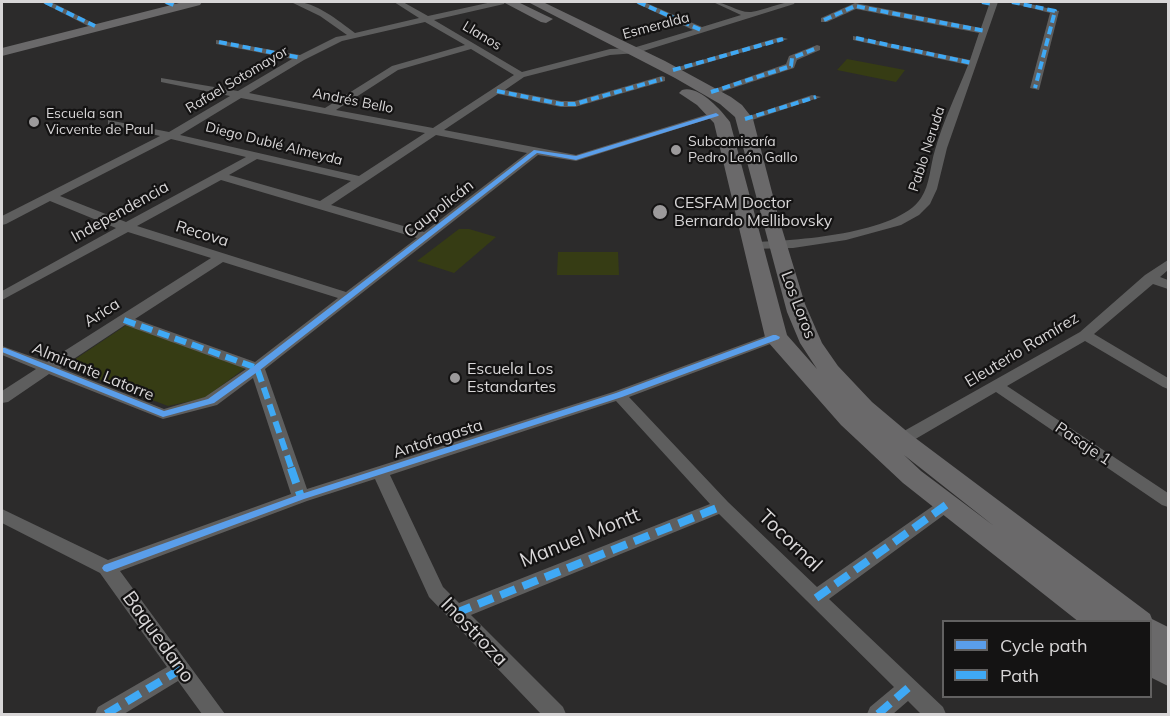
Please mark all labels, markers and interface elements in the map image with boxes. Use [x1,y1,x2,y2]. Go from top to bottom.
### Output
street label: Esmeralda [621,9,691,43]
street label: Llanos [459,18,505,54]
street label: Rafael Sotomayor [183,43,291,117]
street label: Andrés Bello [311,85,395,117]
street label: Pablo Neruda [905,104,949,194]
place label: Escuela san Vicvente de Paul [46,106,154,138]
marker: Escuela san Vicvente de Paul [27,115,41,129]
street label: Diego Dublé Almeyda [204,119,344,169]
place label: Subcomisaría Pedro León Gallo [688,134,798,166]
marker: Subcomisaría Pedro León Gallo [669,143,683,157]
street label: Caupolicán [400,176,478,242]
street label: Independencia [68,177,172,247]
place label: CESFAM Doctor Bernardo Mellibovsky [674,193,832,231]
marker: CESFAM Doctor Bernardo Mellibovsky [651,203,669,221]
street label: Recova [173,217,231,251]
street label: Los Loros [776,269,820,341]
street label: Arica [80,294,124,332]
street label: Eleuterio Ramírez [962,308,1082,392]
street label: Almirante Latorre [29,339,157,405]
place label: Escuela Los Estandartes [467,359,556,397]
marker: Escuela Los Estandartes [448,371,462,385]
street label: Antofagasta [391,416,485,462]
street label: Pasaje 1 [1051,418,1115,470]
street label: Manuel Montt [516,503,644,573]
street label: Tocornal [753,505,827,577]
street label: Baquedano [117,587,199,687]
street label: Inostroza [436,593,512,671]
legend [942,620,1152,698]
text: Cycle path [1000,634,1087,657]
text: Path [1000,664,1039,687]

